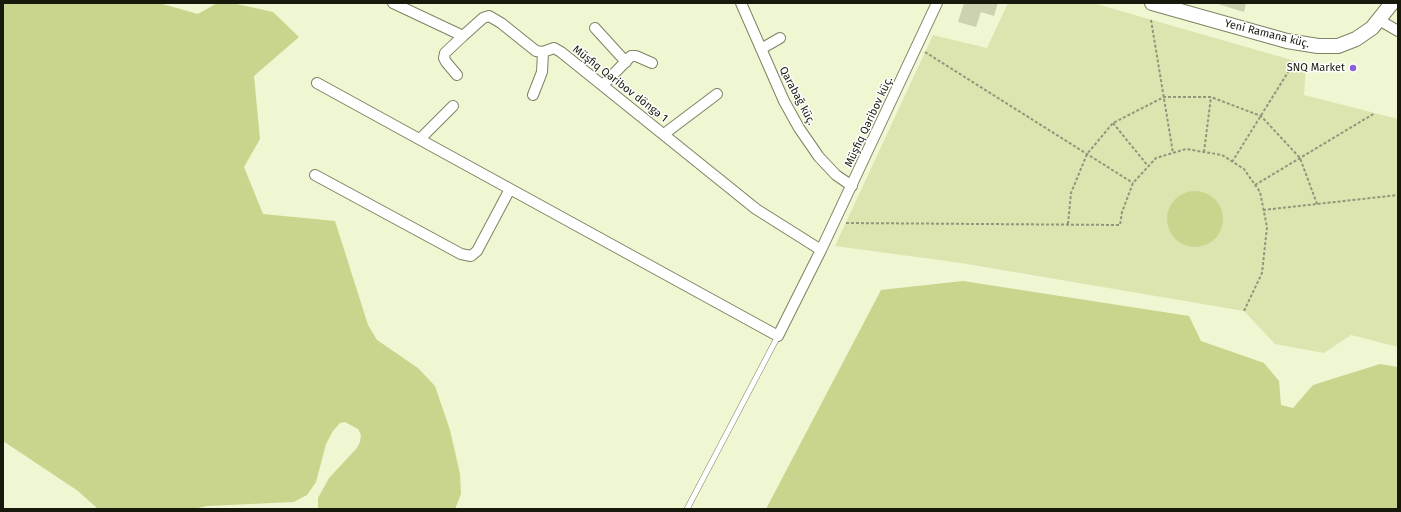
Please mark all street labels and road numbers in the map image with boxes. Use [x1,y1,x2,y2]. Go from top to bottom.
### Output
street label: Yeni Ramana küç. [1223,17,1311,51]
street label: Müşfiq Qəribov döngə 1 [570,43,670,125]
street label: Qarabağ küç. [776,65,818,127]
street label: Müşfiq Qəribov küç. [842,75,896,169]

